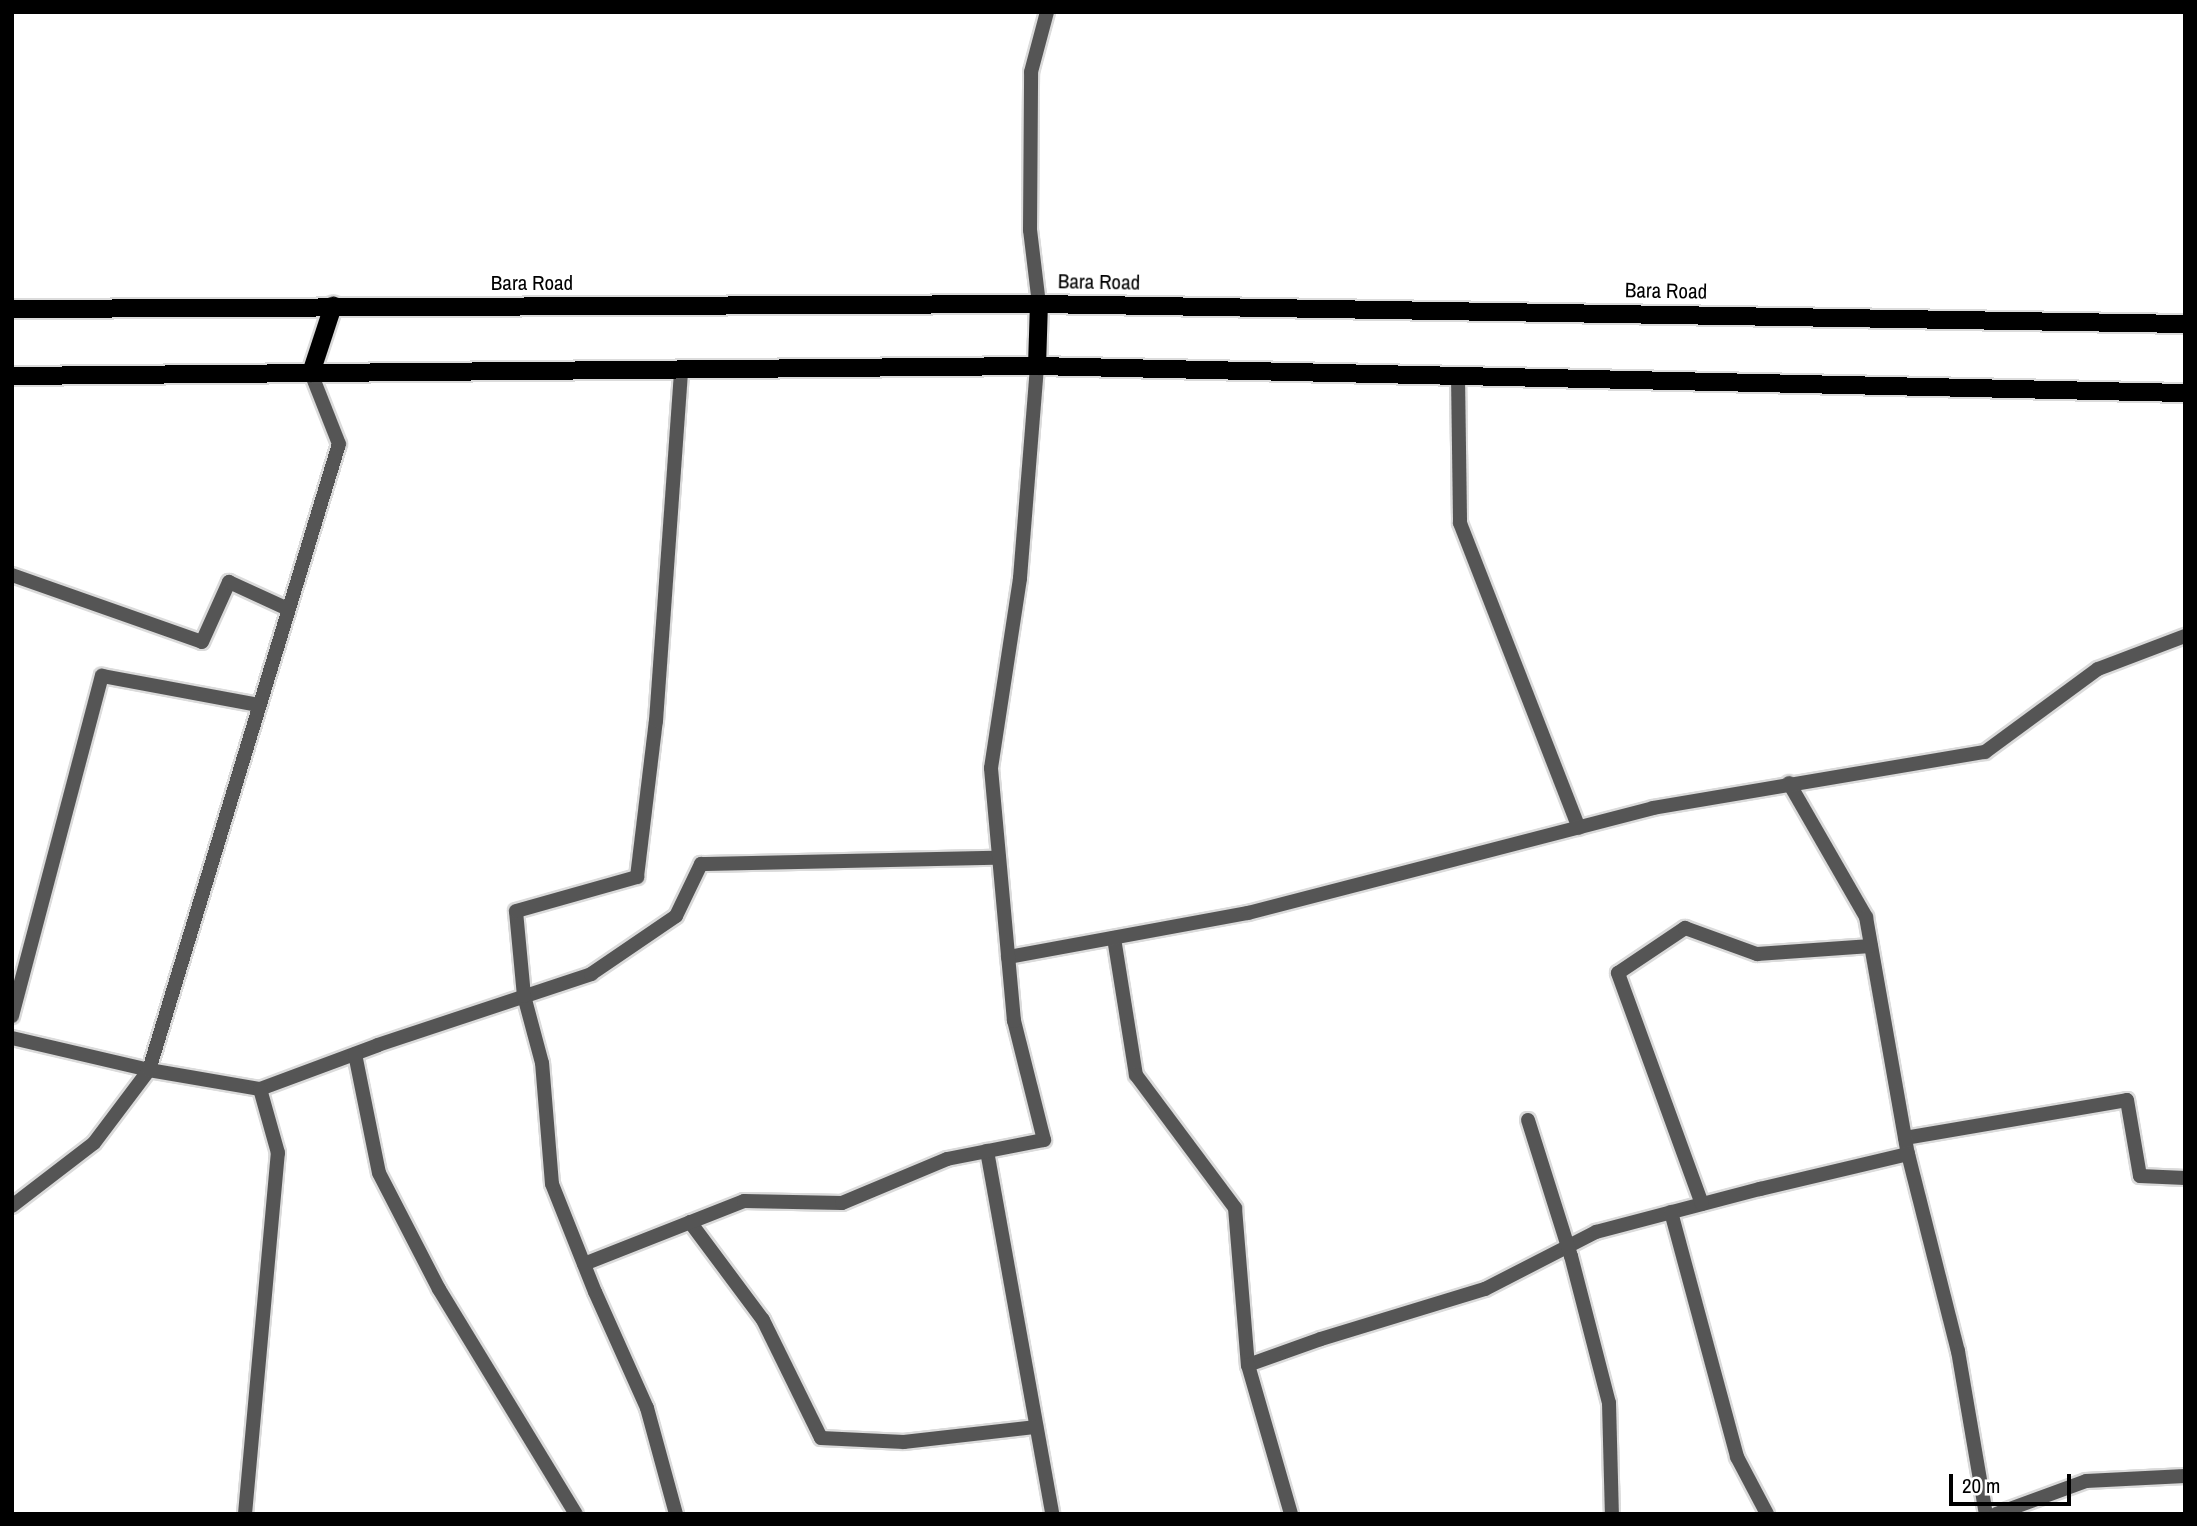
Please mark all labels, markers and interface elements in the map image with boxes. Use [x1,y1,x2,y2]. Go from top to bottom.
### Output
street label: Bara Road [1058,269,1140,295]
street label: Bara Road [491,270,573,296]
street label: Bara Road [1625,278,1707,304]
scale bar [1952,1460,2074,1504]
text: 20 m [1962,1471,2000,1500]

